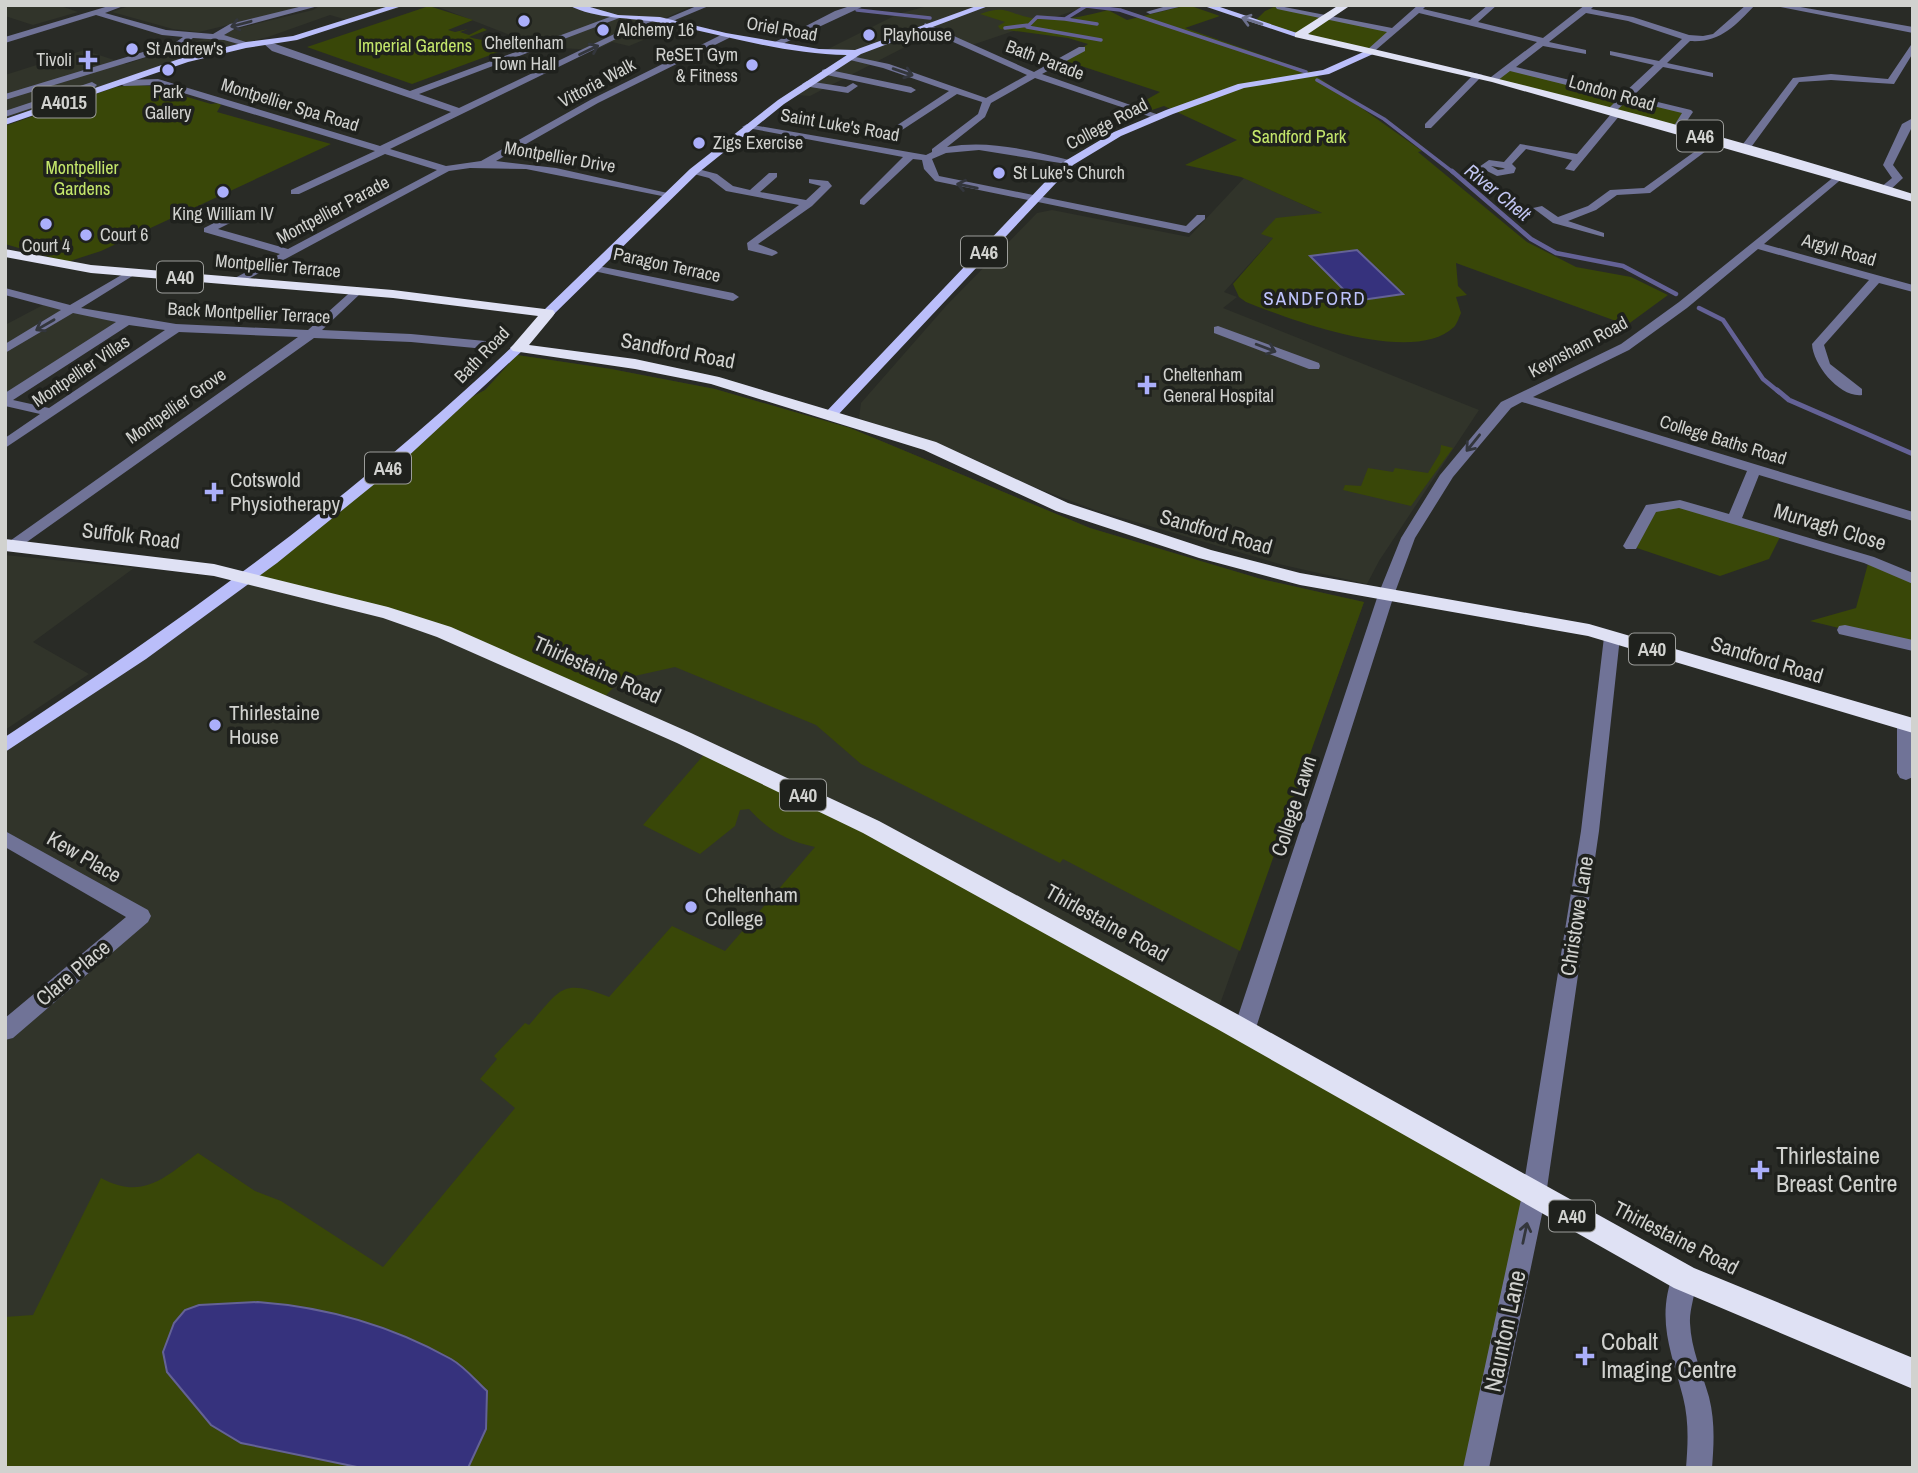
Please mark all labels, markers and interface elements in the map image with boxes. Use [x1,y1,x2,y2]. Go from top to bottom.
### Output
street label: Oriel Road [745,10,819,47]
marker: Cheltenham Town Hall [516,13,532,29]
one-way arrow [1241,14,1263,27]
place label: Alchemy 16 [616,17,694,42]
one-way arrow [230,19,252,32]
marker: Alchemy 16 [595,22,611,38]
place label: Playhouse [883,22,952,47]
marker: Playhouse [861,27,877,43]
place label: Cheltenham Town Hall [484,30,564,76]
park label: Imperial Gardens [358,33,472,58]
street label: Bath Parade [1002,33,1088,86]
place label: St Andrew's [146,36,224,61]
marker: St Andrew's [124,41,140,57]
place label: ReSET Gym & Fitness [655,42,738,88]
one-way arrow [578,43,599,56]
place label: Tivoli [36,47,72,72]
marker: Tivoli [78,50,98,70]
street label: Vittoria Walk [554,52,640,113]
marker: ReSET Gym & Fitness [744,57,760,73]
marker: Park Gallery [160,62,176,78]
one-way arrow [891,67,913,79]
street label: London Road [1566,68,1658,117]
street label: Montpellier Spa Road [218,72,362,137]
place label: Park Gallery [145,79,192,125]
road number: A4015 [32,86,96,118]
street label: College Road [1061,92,1152,156]
street label: Saint Luke's Road [779,102,901,147]
road number: A46 [1677,120,1723,152]
park label: Sandford Park [1252,124,1347,149]
place label: Zigs Exercise [713,130,803,155]
street label: Montpellier Drive [503,134,618,179]
marker: Zigs Exercise [691,135,707,151]
park label: Montpellier Gardens [45,155,119,201]
water label: River Chelt [1460,157,1537,227]
place label: St Luke's Church [1013,160,1125,185]
marker: St Luke's Church [991,165,1007,181]
street label: Montpellier Parade [272,169,394,250]
one-way arrow [956,179,979,193]
marker: King William IV [215,184,231,200]
place label: King William IV [172,201,274,226]
marker: Court 4 [38,216,54,232]
place label: Court 6 [100,222,148,247]
marker: Court 6 [78,227,94,243]
street label: Argyll Road [1798,227,1879,272]
place label: Court 4 [22,233,70,258]
road number: A46 [961,236,1007,268]
street label: Paragon Terrace [611,241,723,288]
street label: Montpellier Terrace [214,248,342,283]
road number: A40 [157,262,203,292]
district label: SANDFORD [1263,285,1367,311]
street label: Back Montpellier Terrace [167,296,331,329]
street label: Keynsham Road [1524,310,1632,383]
one-way arrow [36,318,56,332]
street label: Bath Road [448,321,515,388]
street label: Sandford Road [618,325,738,376]
street label: Montpellier Villas [27,329,135,413]
one-way arrow [1254,343,1276,355]
street label: Montpellier Grove [120,362,231,449]
place label: Cheltenham General Hospital [1163,362,1274,408]
marker: Cheltenham General Hospital [1137,375,1157,395]
street label: College Baths Road [1657,408,1790,471]
one-way arrow [1465,433,1481,451]
road number: A46 [365,453,411,484]
place label: Cotswold Physiotherapy [230,465,340,518]
marker: Cotswold Physiotherapy [204,482,224,502]
street label: Murvagh Close [1771,496,1890,557]
street label: Sandford Road [1156,502,1276,561]
street label: Suffolk Road [81,515,182,556]
street label: Thirlestaine Road [529,628,666,711]
street label: Sandford Road [1708,629,1827,690]
road number: A40 [1629,634,1675,664]
place label: Thirlestaine House [229,698,320,751]
marker: Thirlestaine House [207,717,223,733]
street label: College Lawn [1264,752,1323,860]
road number: A40 [780,780,826,810]
street label: Kew Place [42,824,127,889]
street label: Christowe Lane [1553,854,1600,978]
street label: Thirlestaine Road [1040,877,1174,968]
place label: Cheltenham College [705,880,798,933]
marker: Cheltenham College [683,899,699,915]
street label: Clare Place [29,933,116,1012]
place label: Thirlestaine Breast Centre [1776,1139,1897,1199]
marker: Thirlestaine Breast Centre [1750,1160,1770,1180]
street label: Thirlestaine Road [1609,1194,1744,1282]
road number: A40 [1549,1200,1595,1232]
one-way arrow [1519,1222,1533,1245]
street label: Naunton Lane [1476,1267,1533,1395]
place label: Cobalt Imaging Centre [1601,1325,1737,1385]
marker: Cobalt Imaging Centre [1575,1346,1595,1366]

